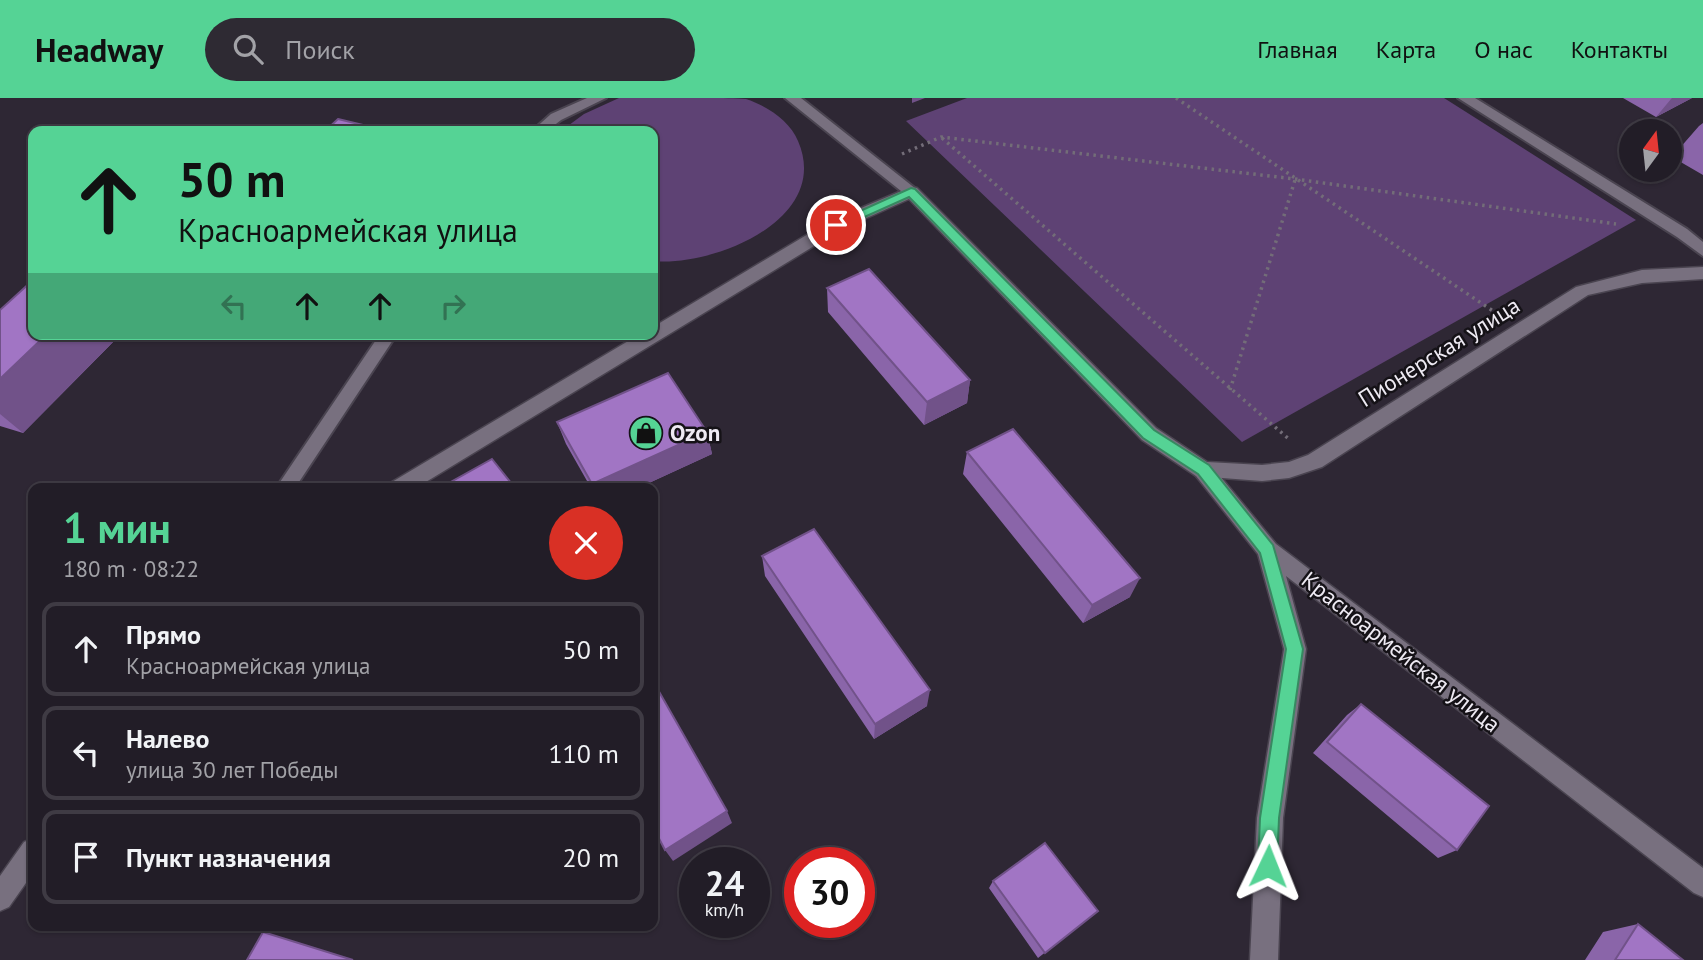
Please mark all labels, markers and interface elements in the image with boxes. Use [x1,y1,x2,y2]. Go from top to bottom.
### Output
search box [205,18,695,81]
text: Headway [35,28,163,71]
icon: search [229,30,267,68]
text: Поиск [285,33,355,66]
text: Главная [1257,34,1338,65]
text: Карта [1376,34,1436,65]
text: О нас [1474,34,1533,65]
text: Контакты [1571,34,1668,65]
north arrow [1619,119,1682,182]
map controls [1619,119,1682,182]
text: 50 m [178,147,285,211]
icon: ahead [63,154,154,245]
pin [806,195,866,255]
icon: arrive [817,206,855,244]
text: Красноармейская улица [178,209,518,251]
icon: left [215,287,253,325]
icon: ahead [288,287,326,325]
icon: ahead [361,287,399,325]
icon: right [434,287,472,325]
street label: Пионерская улица [1353,290,1525,413]
shop icon: Ozon [627,414,665,452]
place label: Ozon [670,418,720,447]
text: 1 мин [63,500,171,555]
button: close [549,506,623,580]
text: 180 m · 08:22 [63,554,199,583]
street label: Красноармейская улица [1296,565,1506,738]
text: Прямо [126,618,201,651]
icon: ahead [67,630,105,668]
text: 50 m [563,633,619,666]
text: Красноармейская улица [126,651,370,680]
text: Налево [126,722,210,755]
icon: left [67,734,105,772]
text: 110 m [548,737,619,770]
text: улица 30 лет Победы [126,755,338,784]
position arrow [1231,829,1305,903]
icon: arrive [67,838,105,876]
text: Пункт назначения [126,841,331,874]
text: 20 m [563,841,619,874]
speed limit sign: 30 [784,847,875,938]
text: 24 [705,860,744,906]
text: km/h [705,898,744,921]

